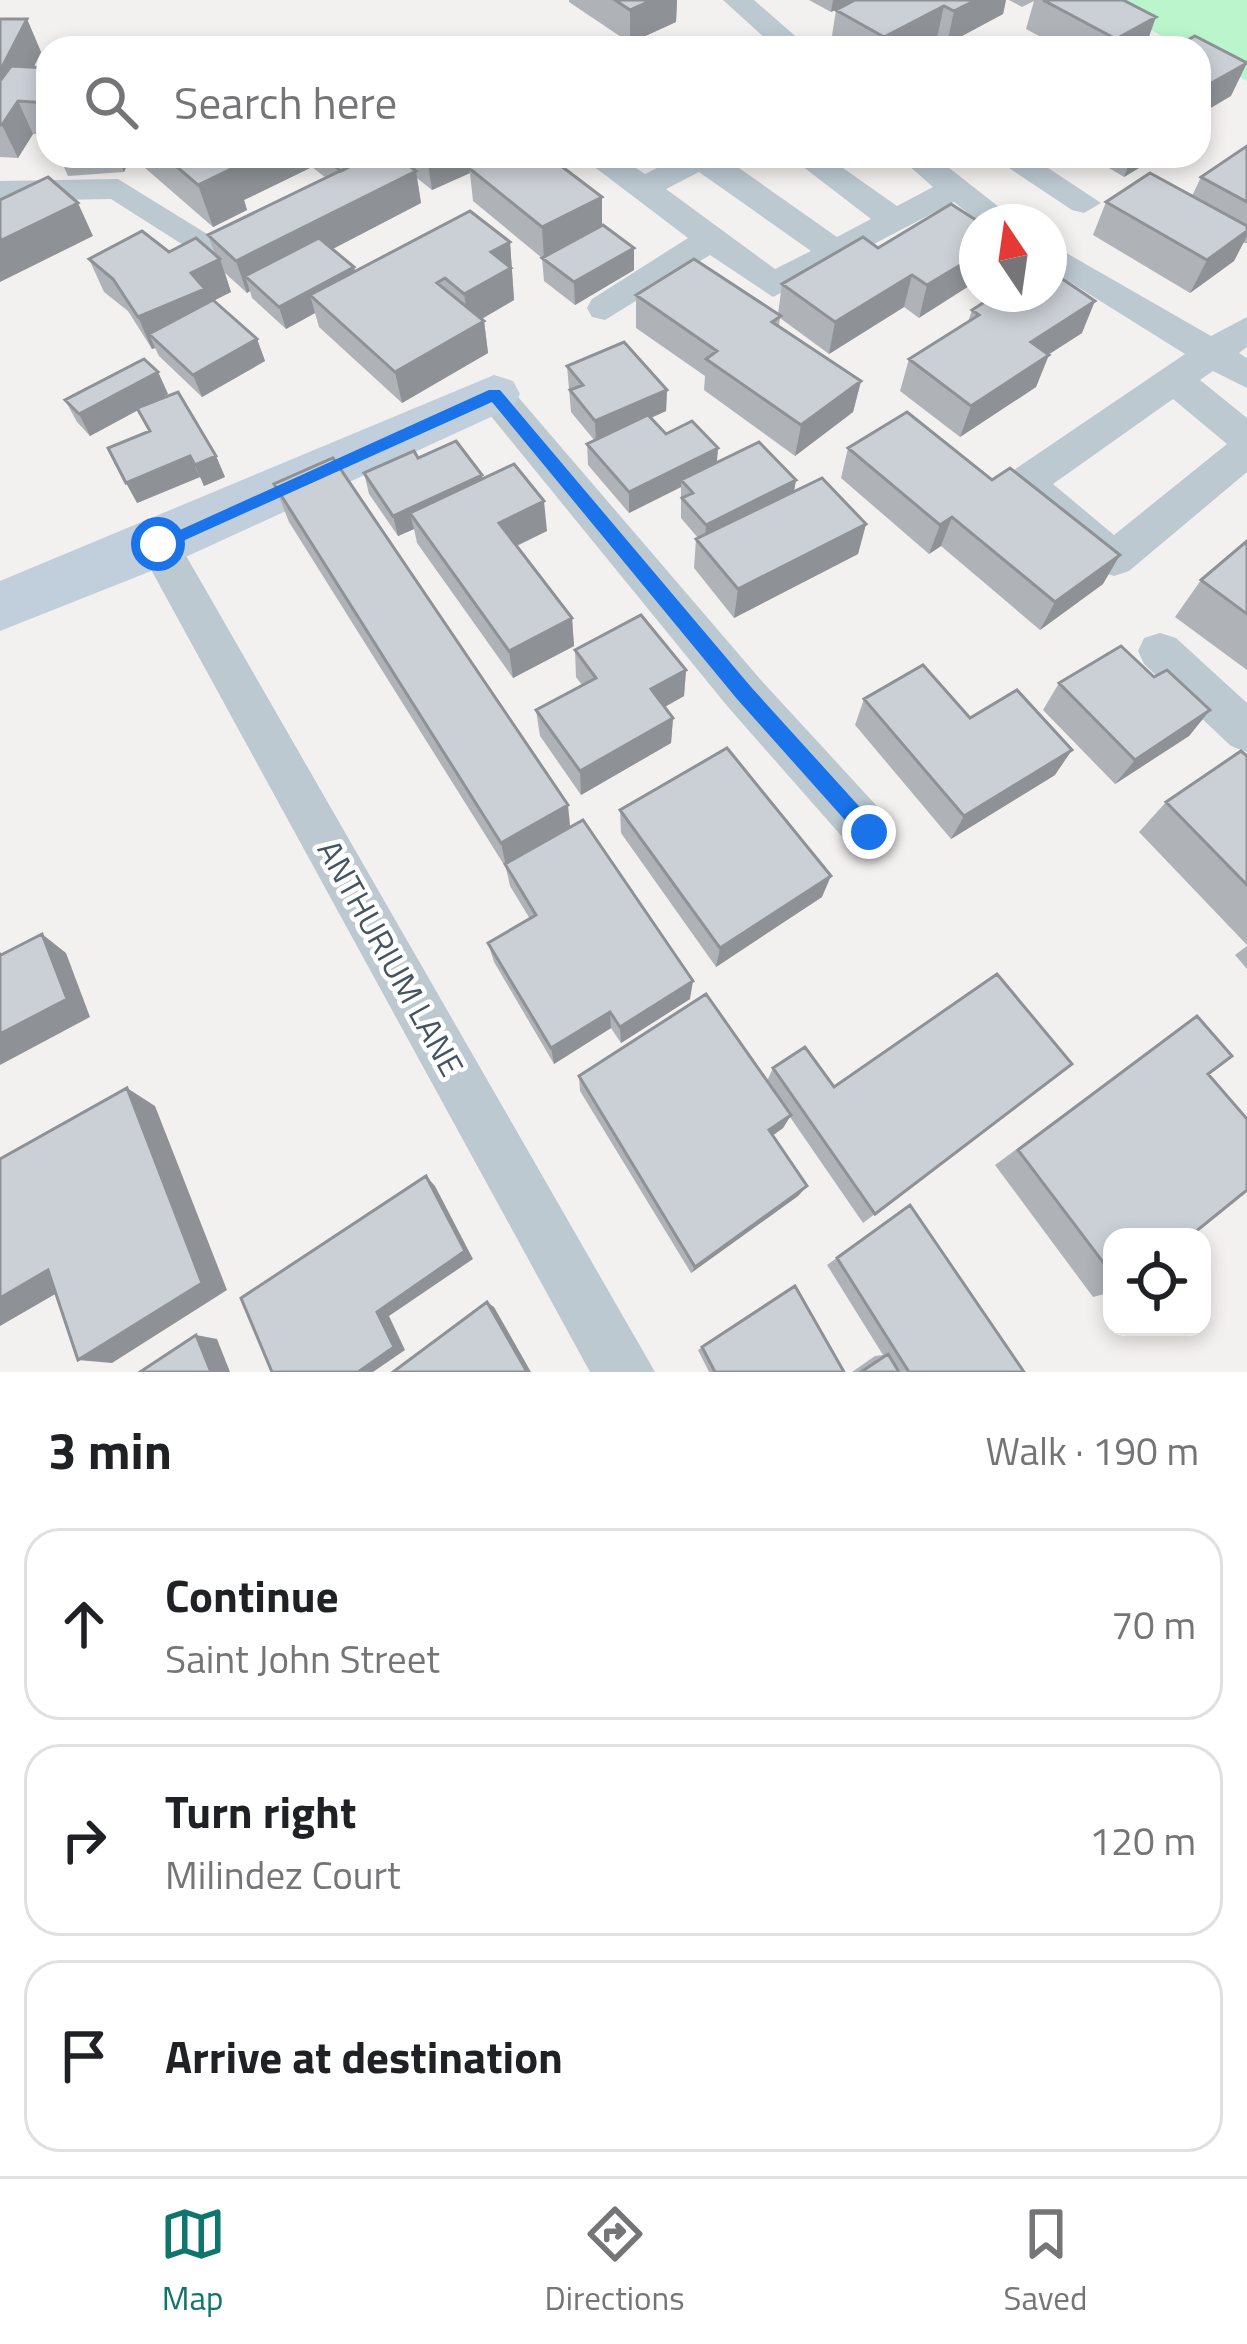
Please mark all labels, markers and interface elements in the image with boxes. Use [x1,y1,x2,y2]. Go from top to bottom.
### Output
search box [36,36,1211,168]
text: Search here [174,68,397,136]
icon: search [78,69,144,135]
north arrow [959,204,1067,312]
route start [131,517,185,571]
route end [842,805,896,859]
street label: ANTHURIUM LANE [305,831,477,1085]
map controls [1103,1228,1211,1336]
button: locate [1103,1228,1211,1336]
text: 3 min [48,1411,172,1489]
text: Walk · 190 m [985,1421,1199,1480]
text: Continue [165,1561,339,1629]
icon: ahead [51,1591,117,1657]
text: 70 m [1111,1595,1196,1654]
text: Saint John Street [165,1629,440,1688]
text: Turn right [165,1777,356,1845]
icon: right [51,1807,117,1873]
text: 120 m [1089,1811,1196,1870]
text: Milindez Court [165,1845,401,1904]
text: Arrive at destination [165,2022,563,2090]
icon: arrive [51,2023,117,2089]
tab: Map [160,2201,226,2323]
tab: Directions [545,2201,685,2323]
tab: Saved [1004,2201,1087,2323]

